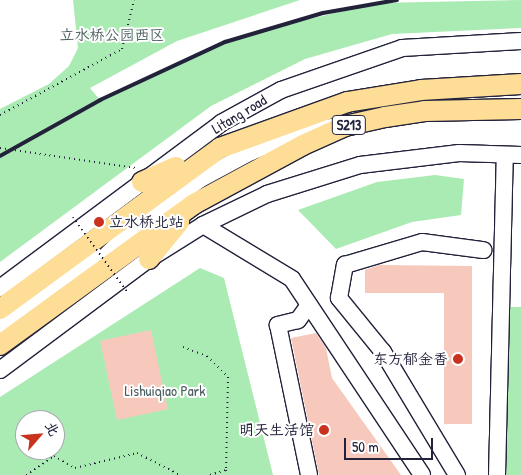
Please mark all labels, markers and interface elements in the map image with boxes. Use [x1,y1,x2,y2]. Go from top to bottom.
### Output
park label: 立水桥公园西区 [60,26,164,44]
street label: Litang road [208,91,270,137]
road number: S213 [332,114,366,136]
place label: 立水桥北站 [109,213,184,231]
marker: 立水桥北站 [93,216,105,228]
place label: 东方郁金香 [373,350,448,368]
marker: 东方郁金香 [452,353,464,365]
park label: Lishuiqiao Park [124,382,206,400]
north arrow [15,410,65,460]
text: 北 [41,418,65,439]
place label: 明天生活馆 [239,421,314,439]
marker: 明天生活馆 [318,424,330,436]
scale bar [346,428,435,460]
text: 50 m [352,436,379,457]

